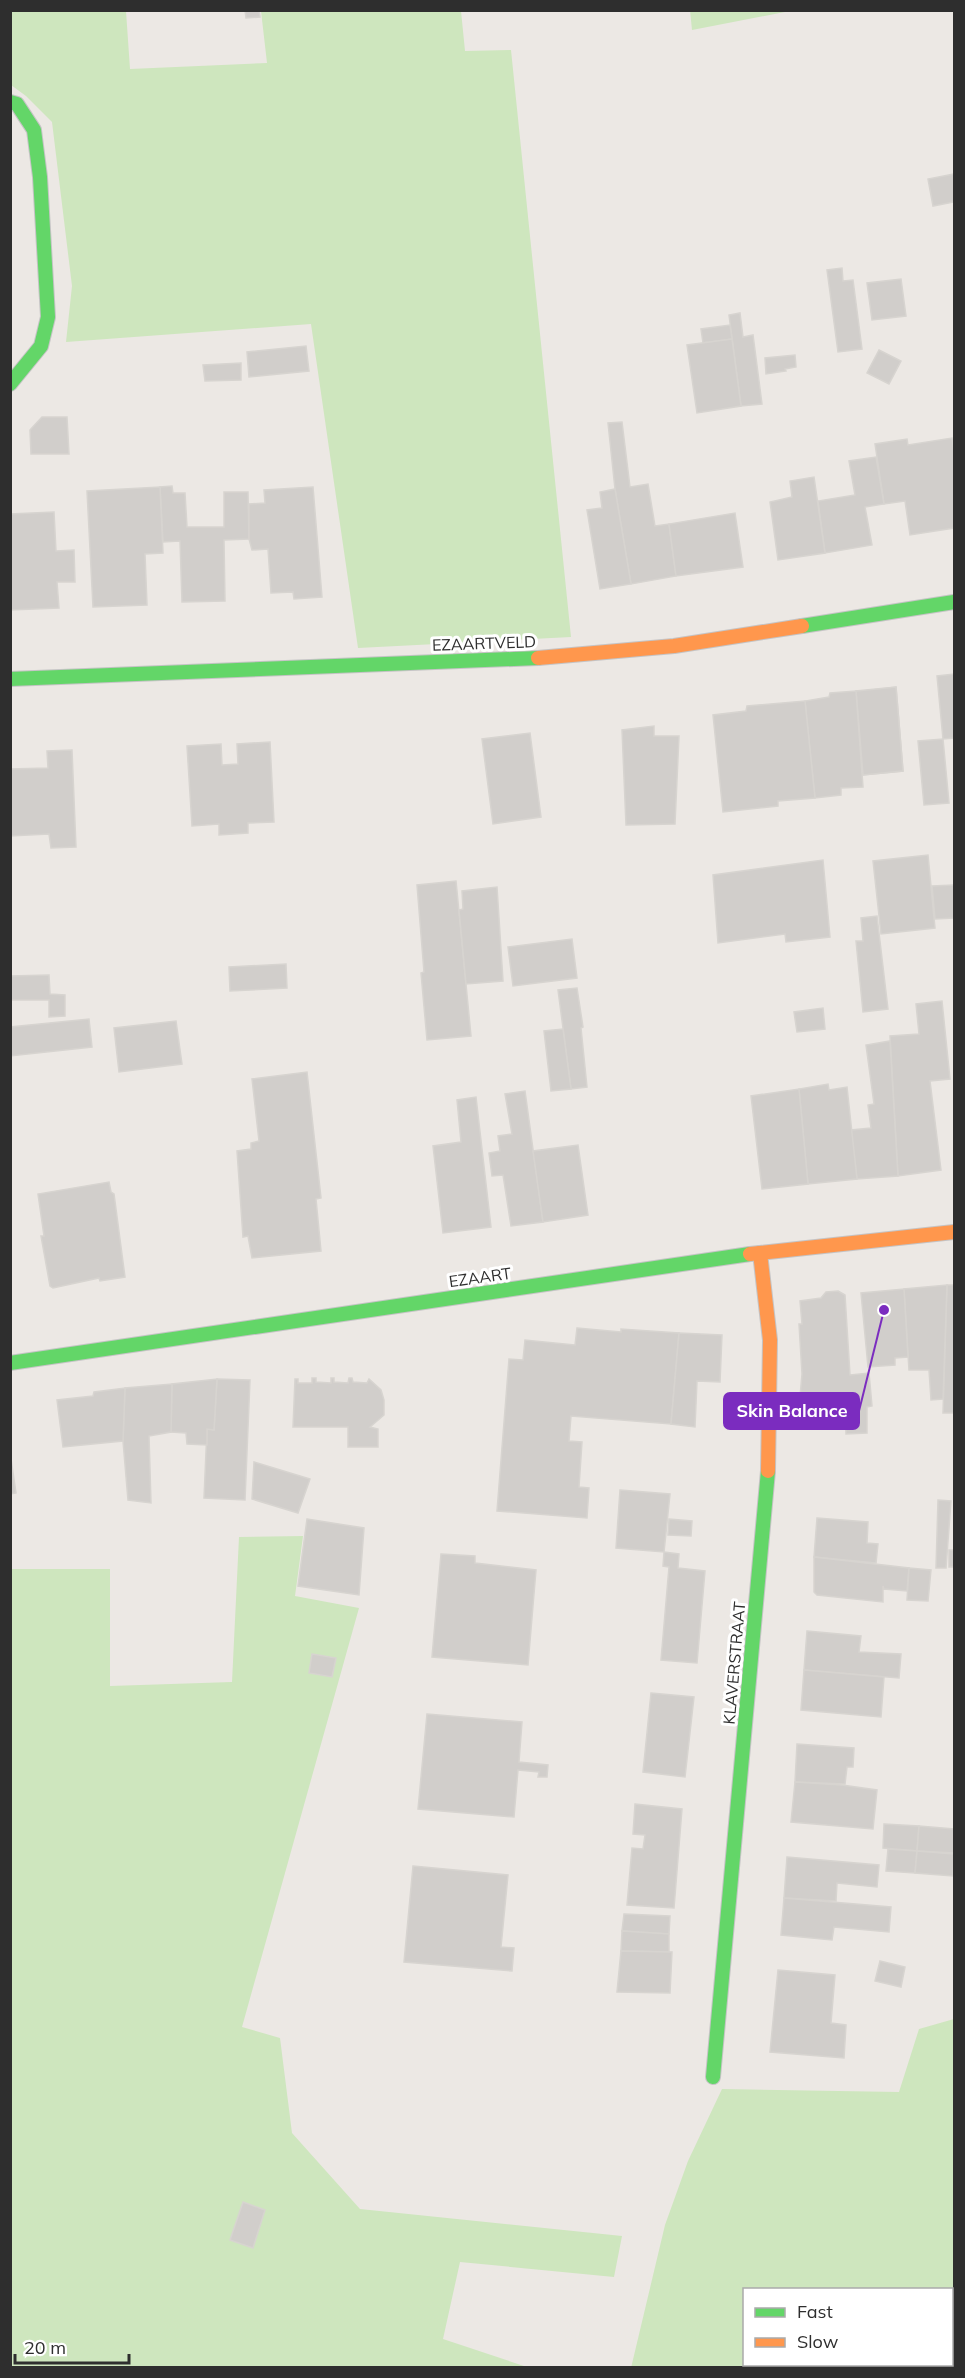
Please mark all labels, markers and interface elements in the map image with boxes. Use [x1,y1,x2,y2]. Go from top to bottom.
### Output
street label: EZAARTVELD [432,631,536,655]
street label: EZAART [448,1263,513,1291]
callout: Skin Balance [724,1393,859,1429]
text: Skin Balance [736,1399,848,1422]
street label: KLAVERSTRAAT [719,1600,749,1725]
legend [743,2288,953,2366]
text: Fast [797,2300,833,2323]
scale bar [15,2327,129,2365]
text: Slow [797,2330,839,2353]
text: 20 m [24,2336,66,2359]

